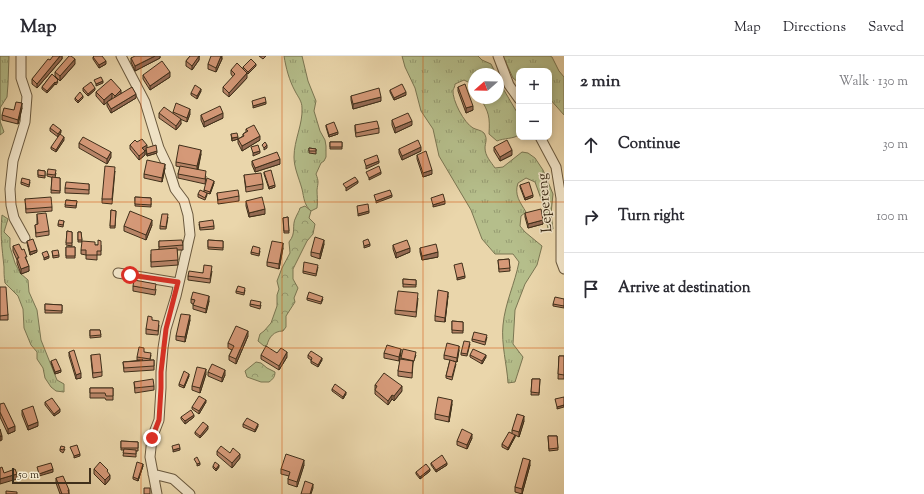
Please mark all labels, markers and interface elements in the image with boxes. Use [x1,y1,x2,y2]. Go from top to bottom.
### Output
text: Map [20,14,57,41]
text: Map [734,18,761,38]
text: Directions [783,18,846,38]
text: Saved [868,18,904,38]
north arrow [468,68,504,104]
map controls [516,68,552,140]
button: + [516,68,552,104]
text: 2 min [580,70,621,94]
text: Walk · 130 m [839,73,908,91]
button: − [516,104,552,140]
icon: ahead [580,134,602,156]
text: Continue [618,134,680,155]
text: 30 m [882,136,908,154]
street label: Lepereng [532,172,559,234]
icon: right [580,206,602,228]
text: Turn right [618,206,684,227]
text: 100 m [876,208,908,226]
route start [121,266,139,284]
icon: arrive [580,278,602,300]
text: Arrive at destination [618,278,751,299]
route end [143,429,161,447]
scale bar [12,466,91,485]
text: 50 m [18,467,39,483]

